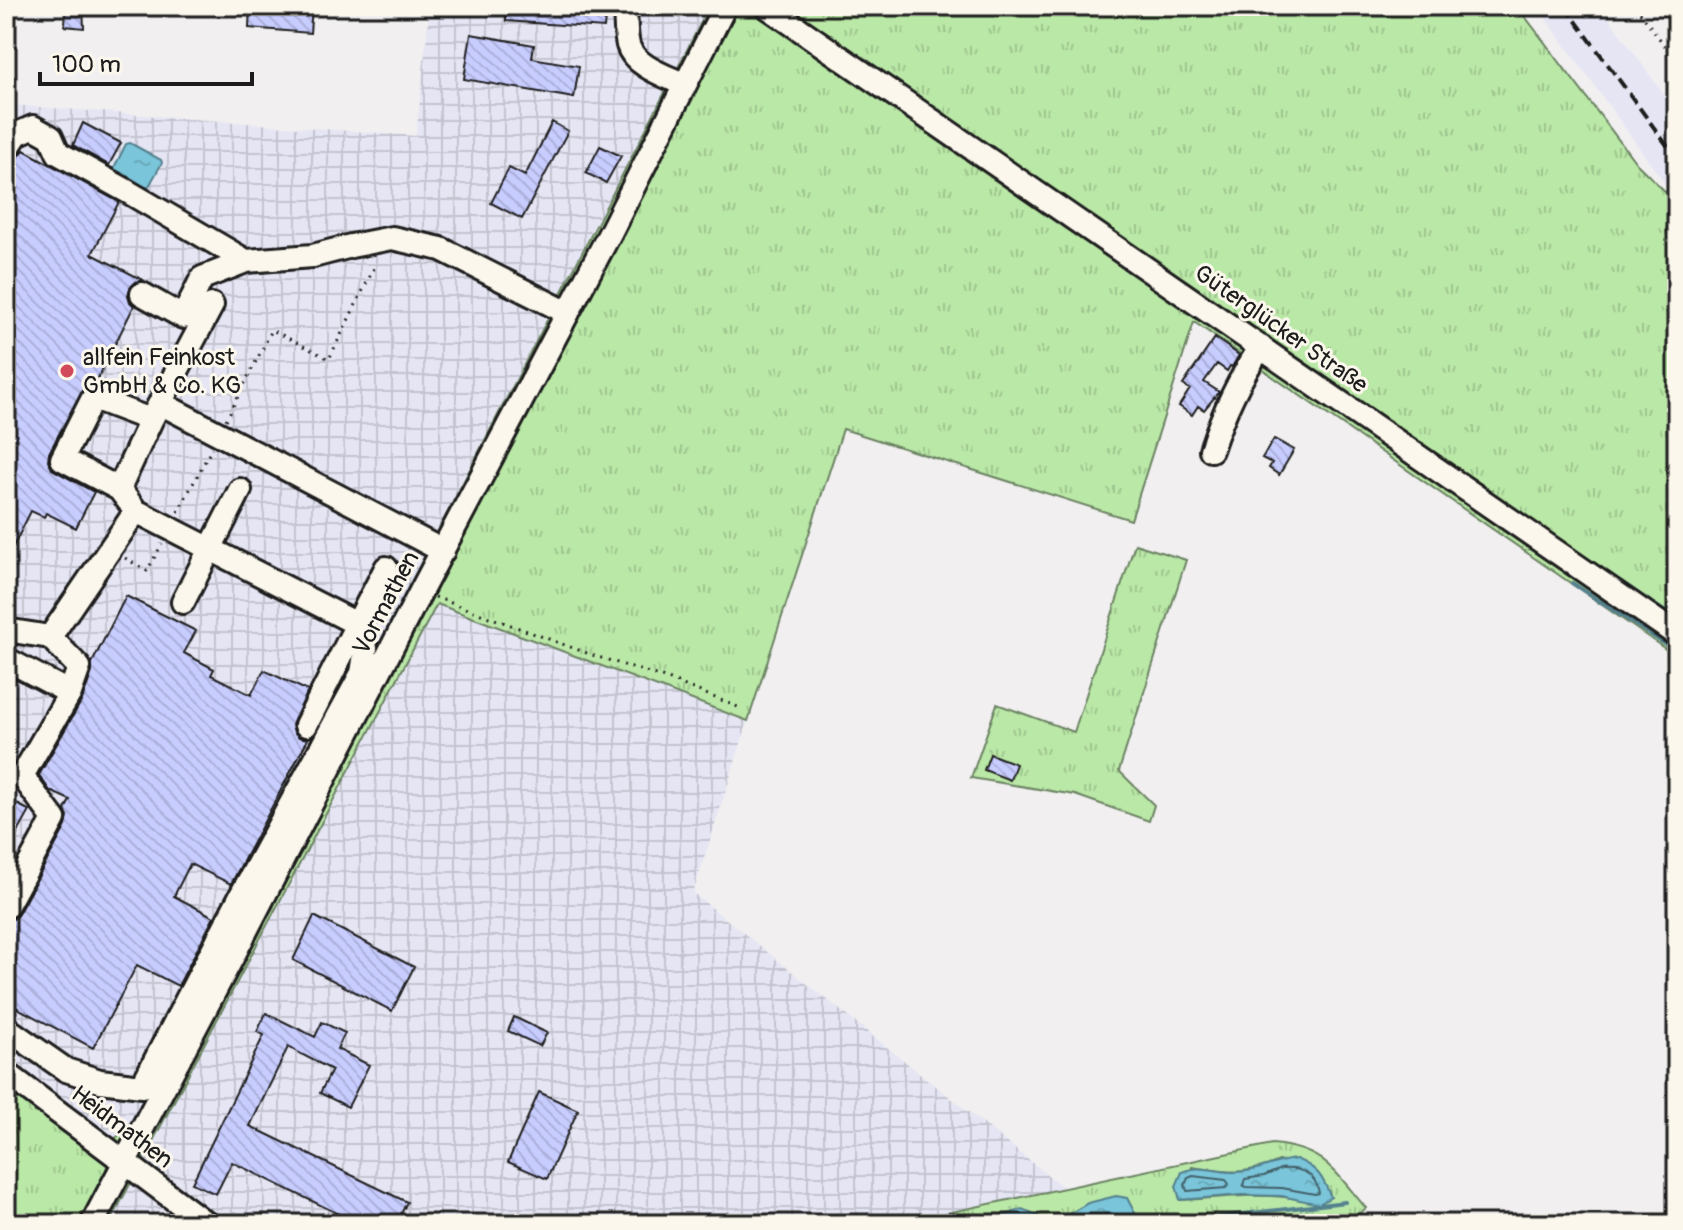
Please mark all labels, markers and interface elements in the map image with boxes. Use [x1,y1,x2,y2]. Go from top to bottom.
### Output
scale bar [40,36,252,86]
text: 100 m [52,50,121,79]
street label: Güterglücker Straße [1189,258,1373,400]
place label: allfein Feinkost GmbH & Co. KG [83,343,241,400]
marker: allfein Feinkost GmbH & Co. KG [58,362,76,380]
street label: Vormathen [347,546,425,660]
street label: Heidmathen [65,1079,179,1175]

